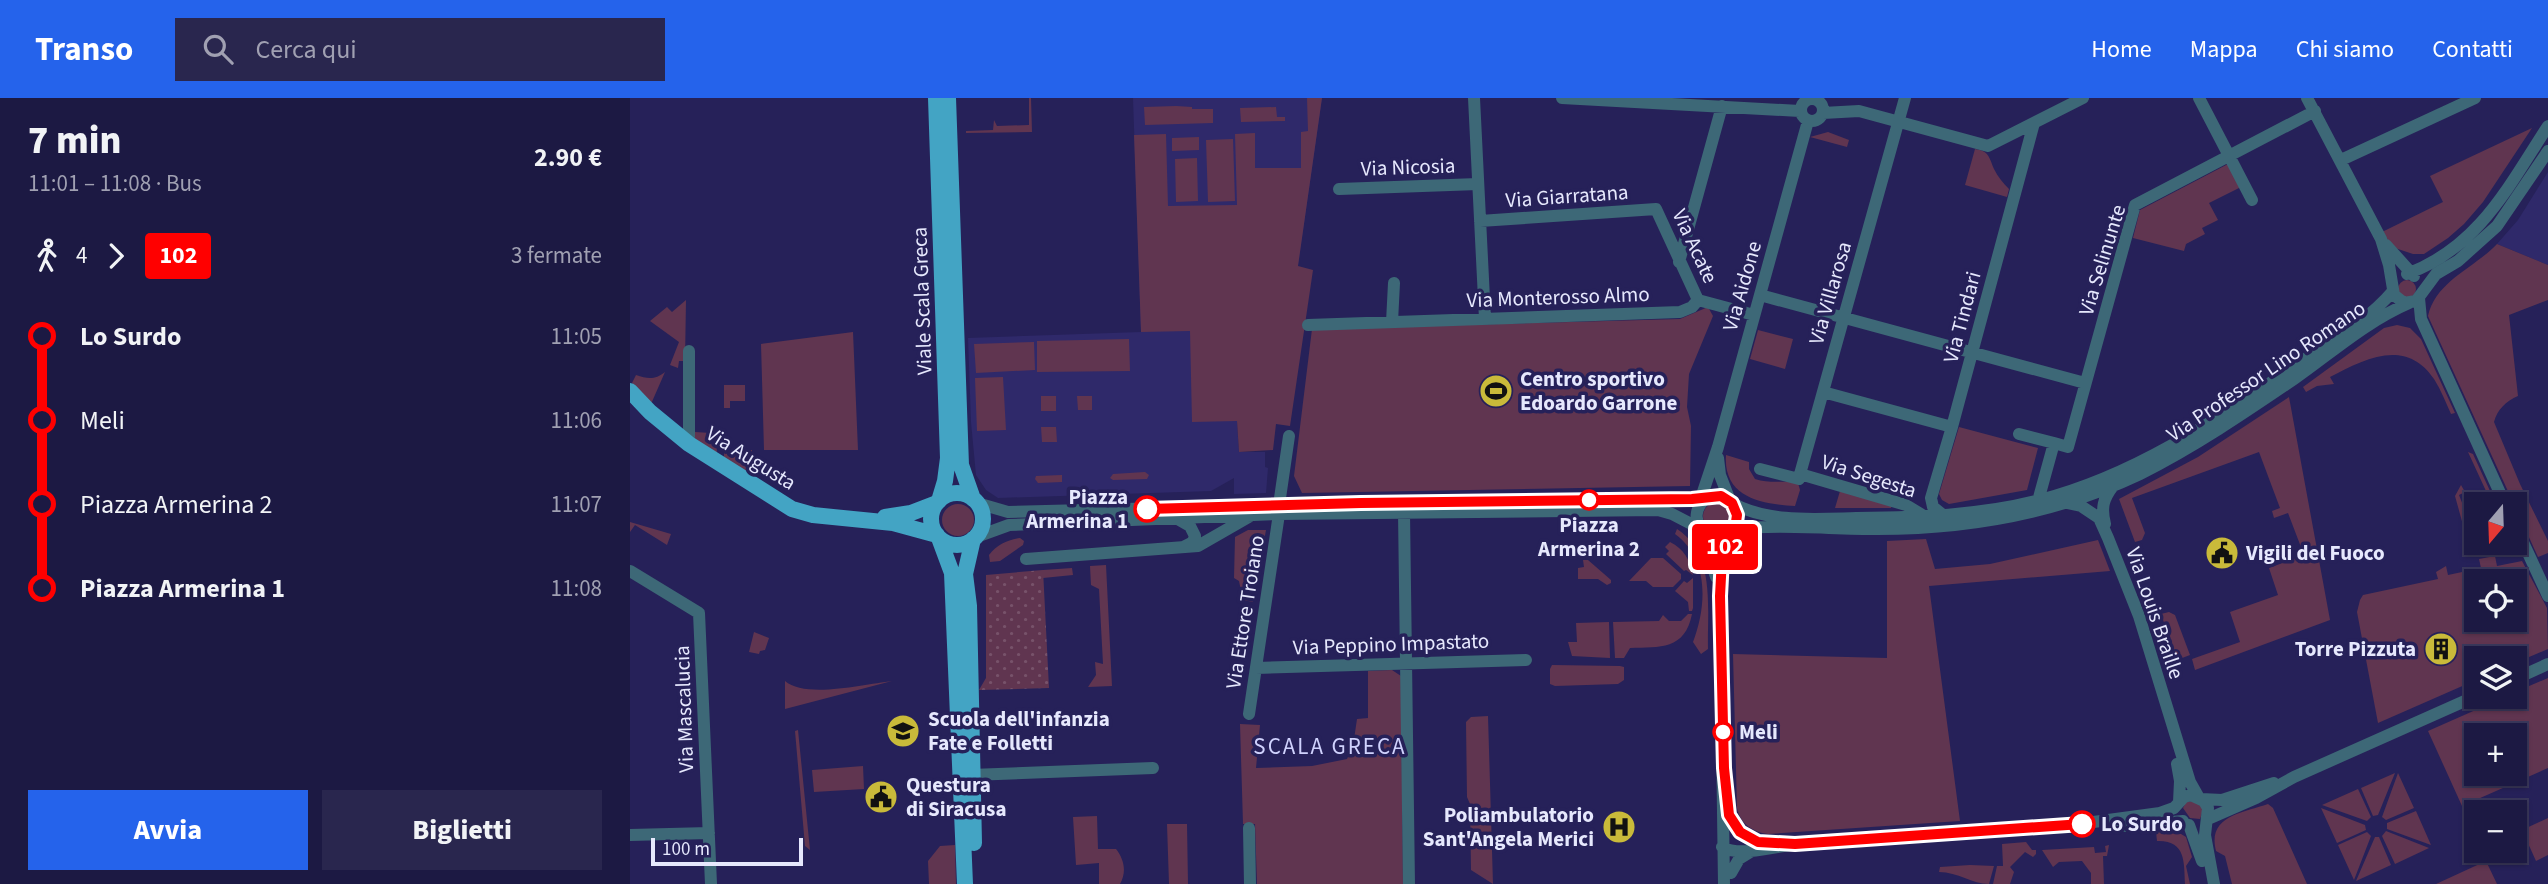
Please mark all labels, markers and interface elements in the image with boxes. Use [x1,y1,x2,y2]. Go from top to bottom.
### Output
search box [175,18,665,81]
text: Transo [35,26,133,73]
icon: search [199,30,237,68]
text: Cerca qui [255,31,357,68]
text: Home [2091,32,2152,67]
text: Mappa [2190,32,2258,67]
text: Chi siamo [2296,32,2394,67]
text: Contatti [2432,32,2513,67]
text: 7 min [28,114,121,168]
text: 2.90 € [534,139,602,176]
street label: Via Nicosia [1360,150,1456,184]
text: 11:01 – 11:08 · Bus [28,167,202,200]
street label: Via Giarratana [1505,177,1629,215]
street label: Via Selinunte [2071,201,2133,319]
street label: Via Acate [1665,204,1725,288]
street label: Viale Scala Greca [904,226,940,376]
icon: walk [28,237,66,275]
icon: forward [97,237,135,275]
text: 102 [159,238,197,273]
street label: Via Aidone [1715,238,1769,334]
street label: Via Villarosa [1801,238,1859,348]
text: 4 [76,239,87,272]
text: 3 fermate [511,239,602,272]
street label: Via Tindari [1935,268,1989,366]
street label: Via Monterosso Almo [1466,279,1650,315]
street label: Via Professor Lino Romano [2160,293,2372,449]
text: Lo Surdo [80,318,181,355]
text: 11:05 [551,320,602,353]
place label: Centro sportivo Edoardo Garrone [1520,364,1677,418]
sports icon: Centro sportivo Edoardo Garrone [1477,372,1515,410]
text: Meli [80,402,125,439]
text: 11:06 [551,404,602,437]
street label: Via Augusta [700,418,802,498]
street label: Via Segesta [1818,447,1920,505]
place label: Piazza Armerina 1 [1025,482,1128,536]
text: Piazza Armerina 2 [80,486,273,523]
text: 11:07 [551,488,602,521]
marker: Piazza Armerina 2 [1579,490,1599,510]
north arrow [2464,492,2527,555]
map controls [2464,492,2527,863]
marker: Piazza Armerina 1 [1134,496,1160,522]
place label: Piazza Armerina 2 [1537,510,1640,564]
line badge: 102 [1685,524,1765,570]
text: 102 [1706,529,1744,564]
street label: Via Ettore Troiano [1218,533,1272,691]
public building icon: Vigili del Fuoco [2203,534,2241,572]
place label: Vigili del Fuoco [2245,538,2385,568]
street label: Via Louis Braille [2118,543,2192,683]
button: locate [2464,569,2527,632]
text: Piazza Armerina 1 [80,570,285,607]
text: 11:08 [551,572,602,605]
street label: Via Peppino Impastato [1292,626,1490,662]
building icon: Torre Pizzuta [2422,630,2460,668]
place label: Torre Pizzuta [2295,634,2416,664]
street label: Via Mascalucia [667,645,701,773]
button: layers [2464,646,2527,709]
place label: Scuola dell'infanzia Fate e Folletti [928,704,1110,758]
school or university icon: Scuola dell'infanzia Fate e Folletti [884,712,922,750]
place label: Meli [1739,717,1778,747]
marker: Meli [1713,722,1733,742]
button: + [2464,723,2527,786]
district label: SCALA GRECA [1253,730,1407,763]
place label: Questura di Siracusa [906,770,1006,824]
public building icon: Questura di Siracusa [862,778,900,816]
button: Avvia [28,790,308,870]
button: Biglietti [322,790,602,870]
place label: Poliambulatorio Sant'Angela Merici [1423,800,1594,854]
button: − [2464,800,2527,863]
hospital icon: Poliambulatorio Sant'Angela Merici [1600,808,1638,846]
place label: Lo Surdo [2101,809,2183,839]
marker: Lo Surdo [2069,811,2095,837]
scale bar [651,835,803,867]
text: 100 m [662,836,710,863]

